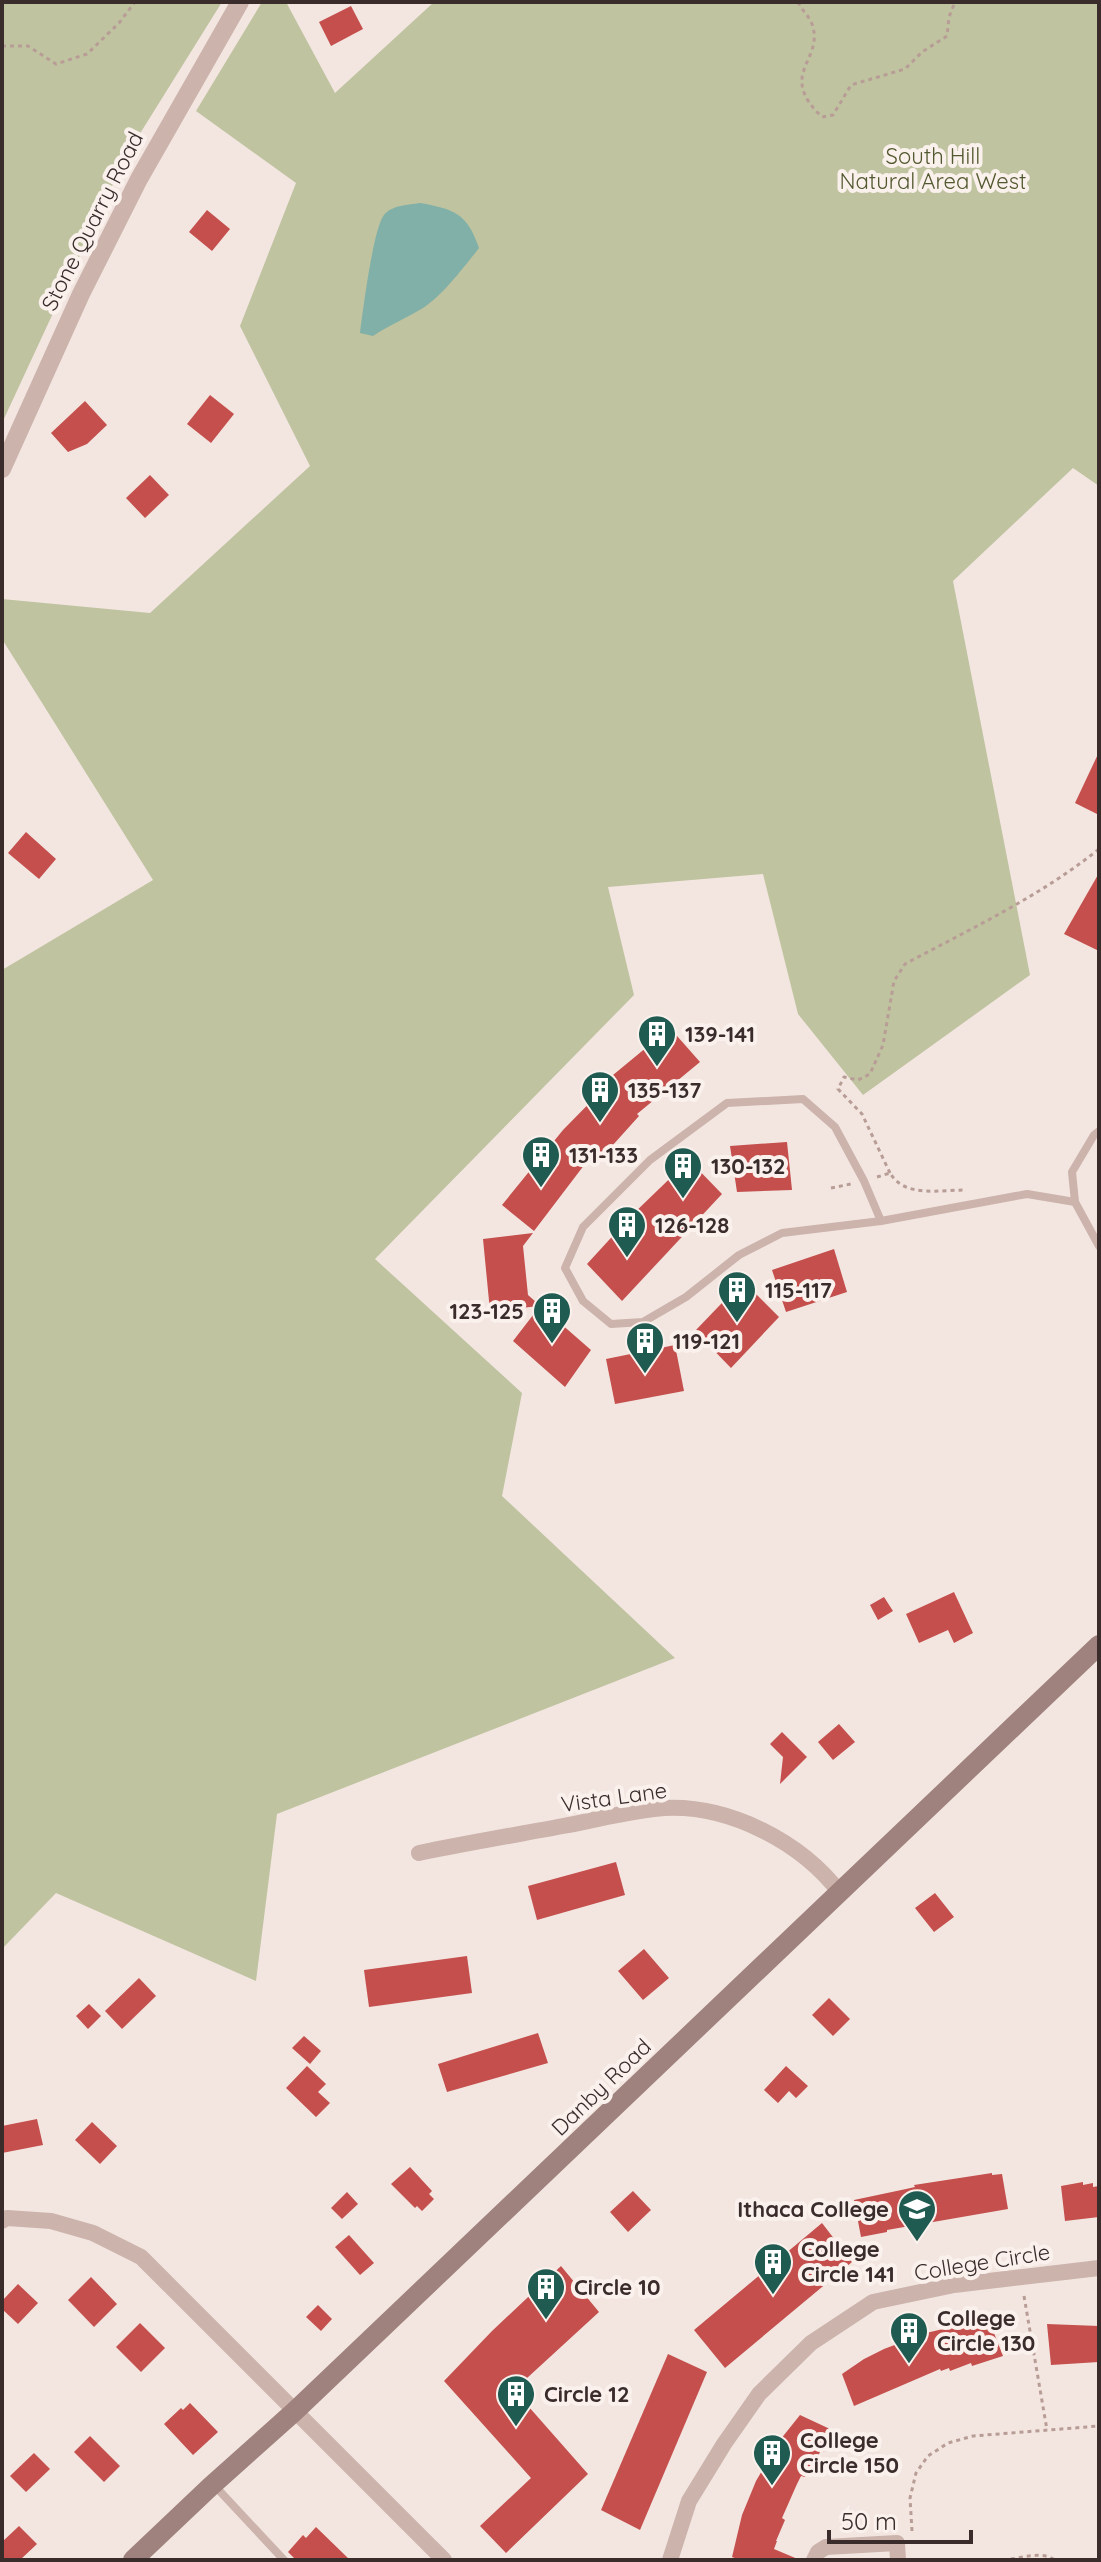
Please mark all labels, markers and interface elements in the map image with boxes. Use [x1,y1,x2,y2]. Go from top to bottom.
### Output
street label: Stone Quarry Road [35,127,149,315]
park label: South Hill Natural Area West [839,142,1027,195]
building icon: 139-141 [636,1013,678,1068]
place label: 139-141 [685,1020,755,1048]
building icon: 135-137 [579,1069,621,1124]
place label: 135-137 [628,1076,701,1104]
building icon: 131-133 [520,1134,562,1189]
place label: 131-133 [569,1141,638,1169]
building icon: 130-132 [662,1145,704,1200]
place label: 130-132 [711,1152,786,1180]
building icon: 126-128 [606,1204,648,1259]
place label: 126-128 [655,1211,729,1239]
building icon: 115-117 [716,1269,758,1324]
place label: 115-117 [765,1276,832,1304]
building icon: 123-125 [531,1290,573,1345]
place label: 123-125 [450,1297,524,1325]
building icon: 119-121 [624,1320,666,1375]
place label: 119-121 [673,1327,740,1355]
street label: Vista Lane [559,1776,669,1818]
street label: Danby Road [545,2032,657,2142]
school or university icon: Ithaca College [896,2188,938,2243]
place label: Ithaca College [737,2195,889,2223]
place label: College Circle 141 [801,2235,895,2288]
street label: College Circle [912,2237,1052,2287]
building icon: College Circle 141 [752,2241,794,2296]
building icon: Circle 10 [525,2266,567,2321]
place label: Circle 10 [574,2273,660,2301]
place label: College Circle 130 [937,2304,1035,2357]
building icon: College Circle 130 [888,2310,930,2365]
building icon: Circle 12 [495,2373,537,2428]
place label: Circle 12 [544,2380,629,2408]
place label: College Circle 150 [800,2426,899,2479]
building icon: College Circle 150 [751,2432,793,2487]
scale bar [829,2494,971,2544]
text: 50 m [841,2506,897,2536]

